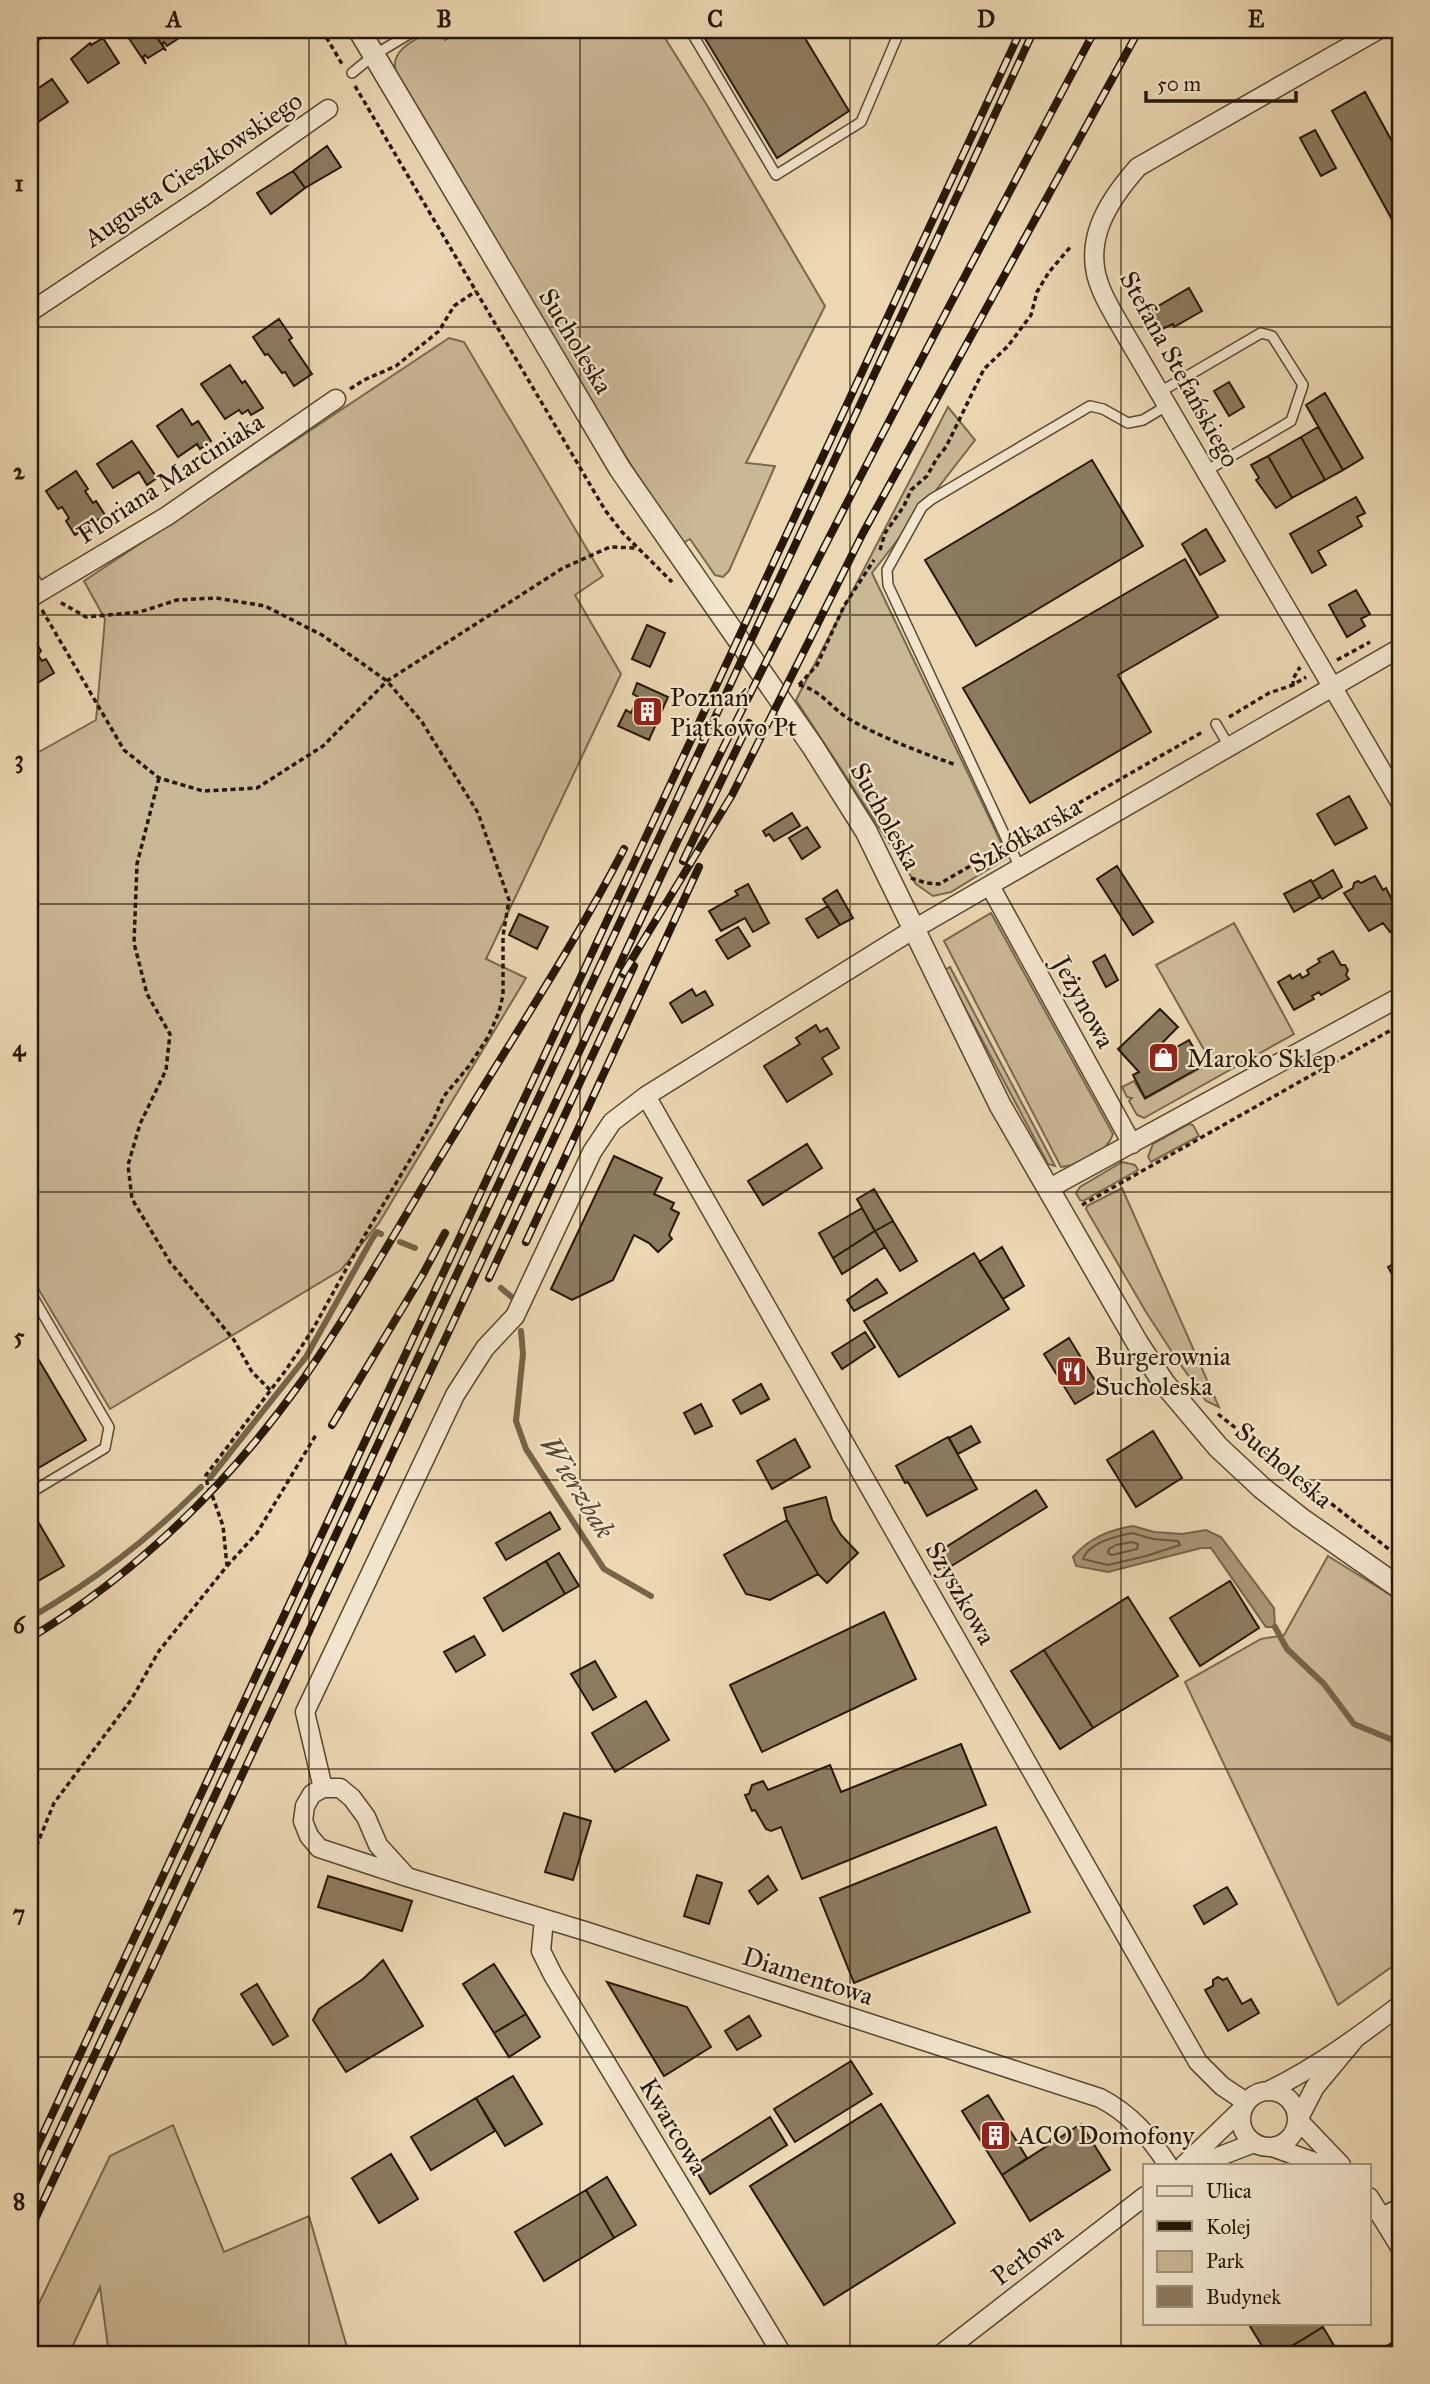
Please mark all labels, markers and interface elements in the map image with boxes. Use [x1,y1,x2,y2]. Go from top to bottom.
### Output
text: A [164,5,182,33]
text: B [436,5,452,33]
text: C [707,5,723,33]
text: D [977,5,995,33]
text: E [1248,5,1265,33]
scale bar [1146,60,1297,104]
text: 50 m [1157,71,1202,97]
street label: Augusta Cieszkowskiego [77,84,308,255]
text: 1 [14,169,24,197]
street label: Stefana Stefańskiego [1113,265,1247,473]
street label: Sucholeska [532,282,620,400]
street label: Floriana Marciniaka [71,406,269,550]
text: 2 [13,457,25,485]
place label: Poznań Piątkowo Pt [670,681,797,743]
building icon: Poznań Piątkowo Pt [630,695,664,729]
text: 3 [14,745,24,774]
street label: Sucholeska [844,757,928,875]
street label: Szkółkarska [963,790,1087,880]
street label: Jeżynowa [1044,948,1122,1054]
text: 4 [13,1034,27,1062]
shop icon: Maroko Sklep [1147,1041,1181,1075]
place label: Maroko Sklep [1187,1042,1336,1074]
text: 5 [14,1322,25,1350]
place label: Burgerownia Sucholeska [1095,1340,1231,1402]
restaurant icon: Burgerownia Sucholeska [1055,1354,1089,1388]
street label: Sucholeska [1229,1415,1339,1515]
water label: Wierzbak [532,1429,623,1546]
street label: Szyszkowa [919,1536,1003,1650]
text: 6 [13,1611,26,1639]
text: 7 [13,1899,25,1927]
street label: Diamentowa [739,1940,877,2012]
street label: Kwarcowa [633,2072,715,2180]
building icon: ACO Domofony [978,2118,1012,2152]
place label: ACO Domofony [1017,2119,1195,2151]
legend [1143,2164,1370,2324]
text: Ulica [1206,2178,1252,2204]
text: 8 [13,2187,25,2215]
text: Kolej [1206,2214,1251,2240]
street label: Perłowa [985,2216,1069,2292]
text: Park [1206,2248,1244,2274]
text: Budynek [1206,2284,1281,2310]

